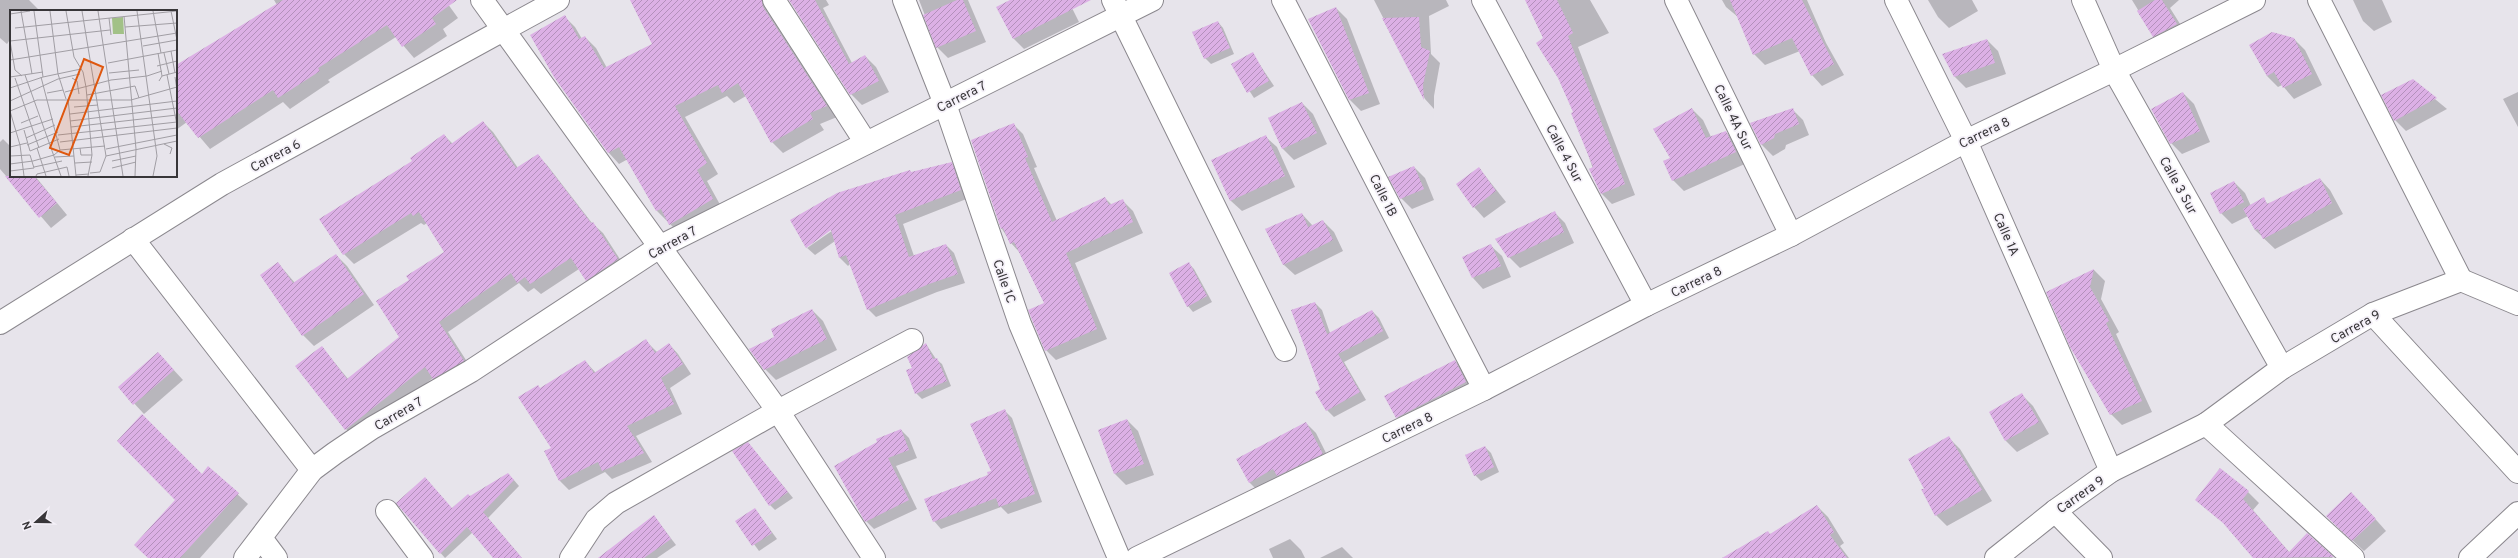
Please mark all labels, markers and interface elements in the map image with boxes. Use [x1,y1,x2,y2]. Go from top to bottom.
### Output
inset map [10,10,177,177]
street label: Carrera 7 [935,78,989,117]
street label: Calle 4A Sur [1709,82,1755,154]
street label: Carrera 8 [1957,115,2013,153]
street label: Calle 4 Sur [1541,122,1585,186]
street label: Carrera 6 [248,137,304,177]
street label: Calle 3 Sur [2155,154,2200,218]
street label: Calle 1B [1365,172,1400,220]
street label: Calle 1A [1989,211,2022,259]
street label: Carrera 7 [646,224,700,264]
street label: Calle 1C [988,258,1018,306]
street label: Carrera 8 [1669,264,1725,302]
street label: Carrera 9 [2328,307,2384,348]
street label: Carrera 7 [372,394,426,435]
street label: Carrera 8 [1380,410,1436,448]
street label: Carrera 9 [2054,473,2108,518]
north arrow [16,502,56,542]
text: N [20,519,36,531]

